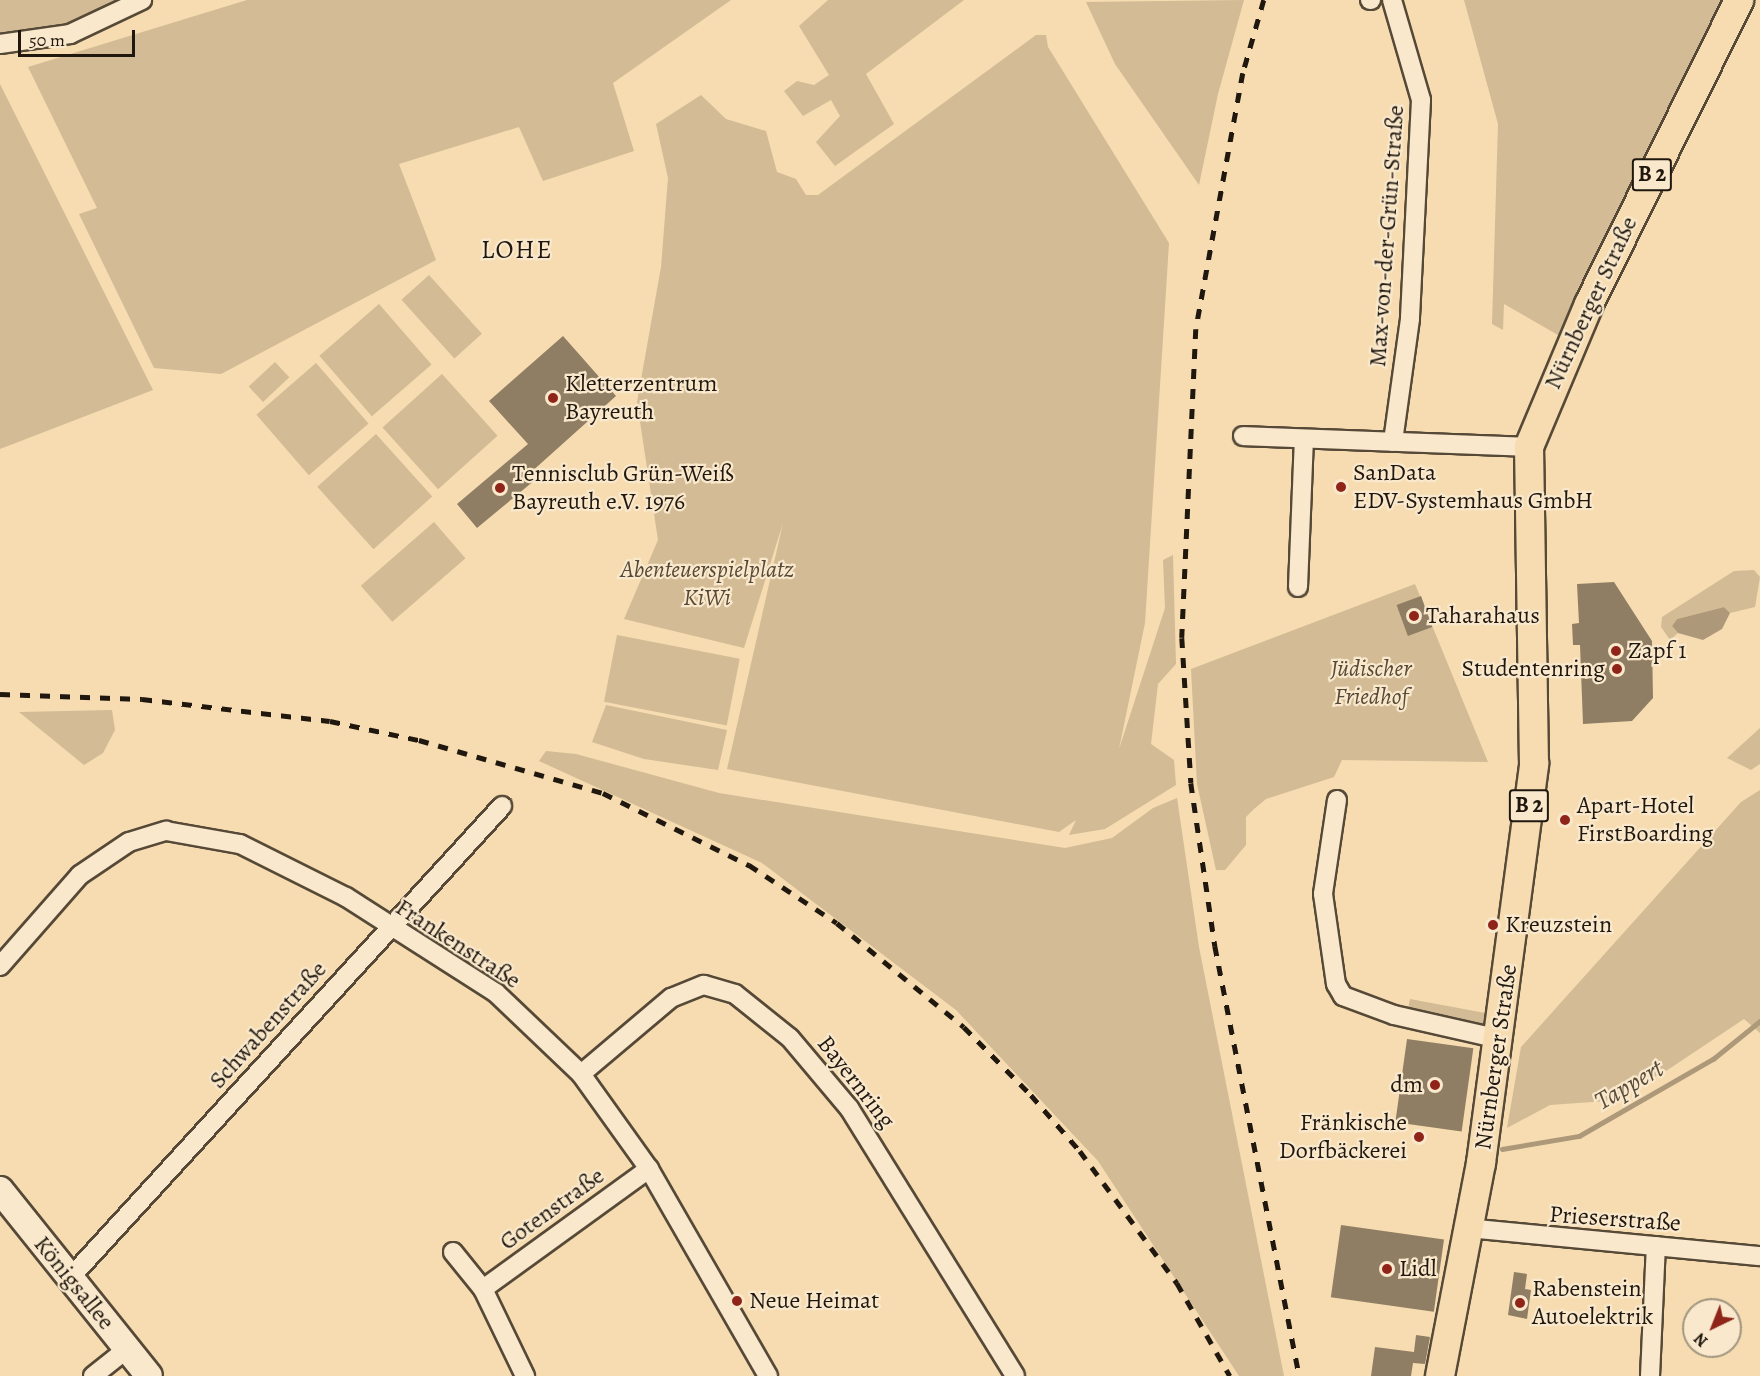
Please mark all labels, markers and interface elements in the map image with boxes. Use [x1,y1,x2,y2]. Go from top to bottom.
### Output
scale bar [21,18,138,56]
text: 50 m [29,28,65,52]
street label: Max-von-der-Grün-Straße [1363,104,1411,368]
road number: B 2 [1631,156,1673,194]
street label: Nürnberger Straße [1538,212,1644,394]
district label: LOHE [481,234,553,266]
place label: Kletterzentrum Bayreuth [565,370,717,426]
marker: Kletterzentrum Bayreuth [546,391,560,405]
place label: SanData EDV-Systemhaus GmbH [1353,459,1593,515]
place label: Tennisclub Grün-Weiß Bayreuth e.V. 1976 [512,460,733,516]
marker: SanData EDV-Systemhaus GmbH [1334,480,1348,494]
marker: Tennisclub Grün-Weiß Bayreuth e.V. 1976 [493,481,507,495]
park label: Abenteuerspielplatz KiWi [621,556,793,612]
place label: Taharahaus [1426,602,1540,630]
marker: Taharahaus [1407,609,1421,623]
place label: Zapf 1 [1628,637,1686,665]
marker: Zapf 1 [1609,644,1623,658]
park label: Jüdischer Friedhof [1330,655,1412,711]
place label: Studentenring [1462,655,1605,683]
marker: Studentenring [1610,662,1624,676]
road number: B 2 [1508,787,1550,825]
place label: Apart-Hotel FirstBoarding [1577,792,1713,848]
marker: Apart-Hotel FirstBoarding [1558,813,1572,827]
street label: Frankenstraße [390,893,526,995]
place label: Kreuzstein [1505,911,1612,939]
marker: Kreuzstein [1486,918,1500,932]
street label: Schwabenstraße [203,955,333,1095]
street label: Nürnberger Straße [1469,962,1523,1152]
street label: Bayernring [811,1030,901,1134]
water label: Tappert [1589,1053,1669,1117]
place label: dm [1390,1071,1423,1099]
marker: dm [1428,1078,1442,1092]
place label: Fränkische Dorfbäckerei [1279,1109,1407,1165]
marker: Fränkische Dorfbäckerei [1412,1130,1426,1144]
street label: Gotenstraße [494,1162,610,1256]
street label: Prieserstraße [1548,1200,1682,1238]
street label: Königsallee [27,1230,121,1336]
place label: Lidl [1399,1255,1437,1283]
marker: Lidl [1380,1262,1394,1276]
place label: Rabenstein Autoelektrik [1532,1275,1653,1331]
place label: Neue Heimat [749,1287,879,1315]
marker: Neue Heimat [730,1294,744,1308]
marker: Rabenstein Autoelektrik [1513,1296,1527,1310]
north arrow [1682,1298,1742,1358]
text: N [1689,1328,1713,1352]

